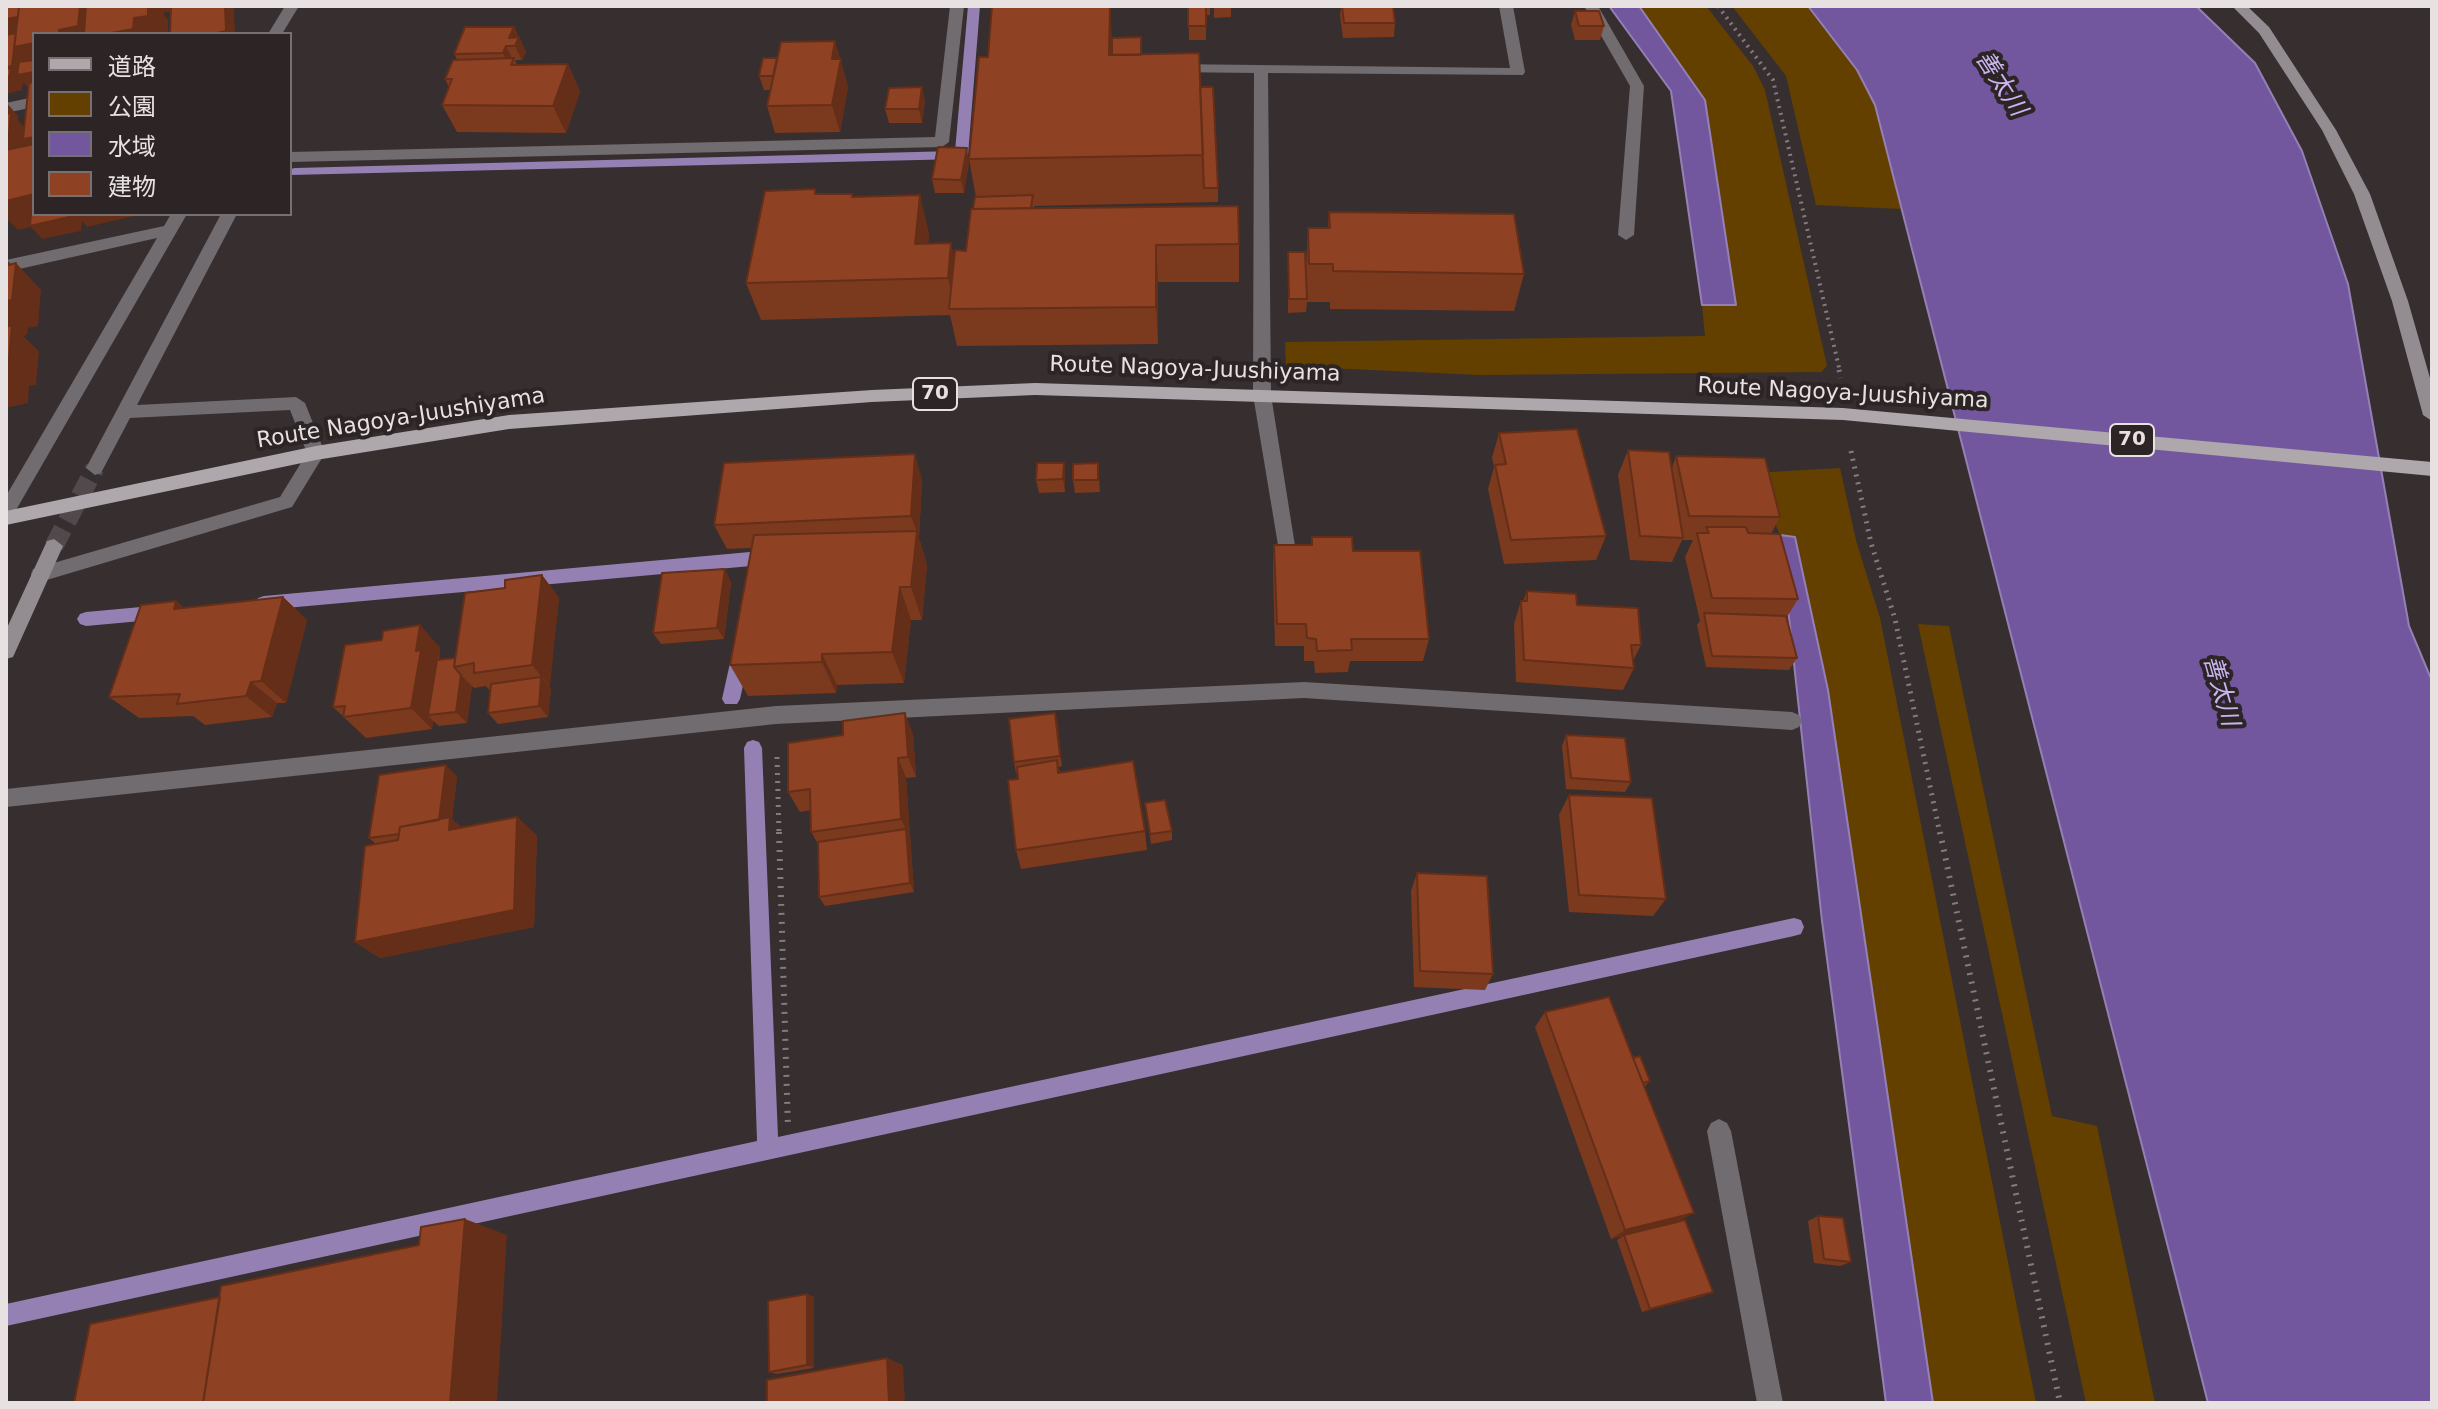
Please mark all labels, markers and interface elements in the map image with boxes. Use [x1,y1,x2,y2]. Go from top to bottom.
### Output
legend [32,32,292,216]
water label: 善太川 [1968,46,2032,122]
text: 道路 [108,53,156,81]
text: 公園 [108,93,156,121]
text: 水域 [108,133,156,161]
text: 建物 [108,173,156,201]
street label: Route Nagoya-Juushiyama [1049,352,1341,388]
street label: Route Nagoya-Juushiyama [1697,373,1989,415]
road number: 70 [913,378,957,410]
street label: Route Nagoya-Juushiyama [255,383,547,455]
road number: 70 [2110,424,2154,456]
water label: 善太川 [2196,652,2244,730]

